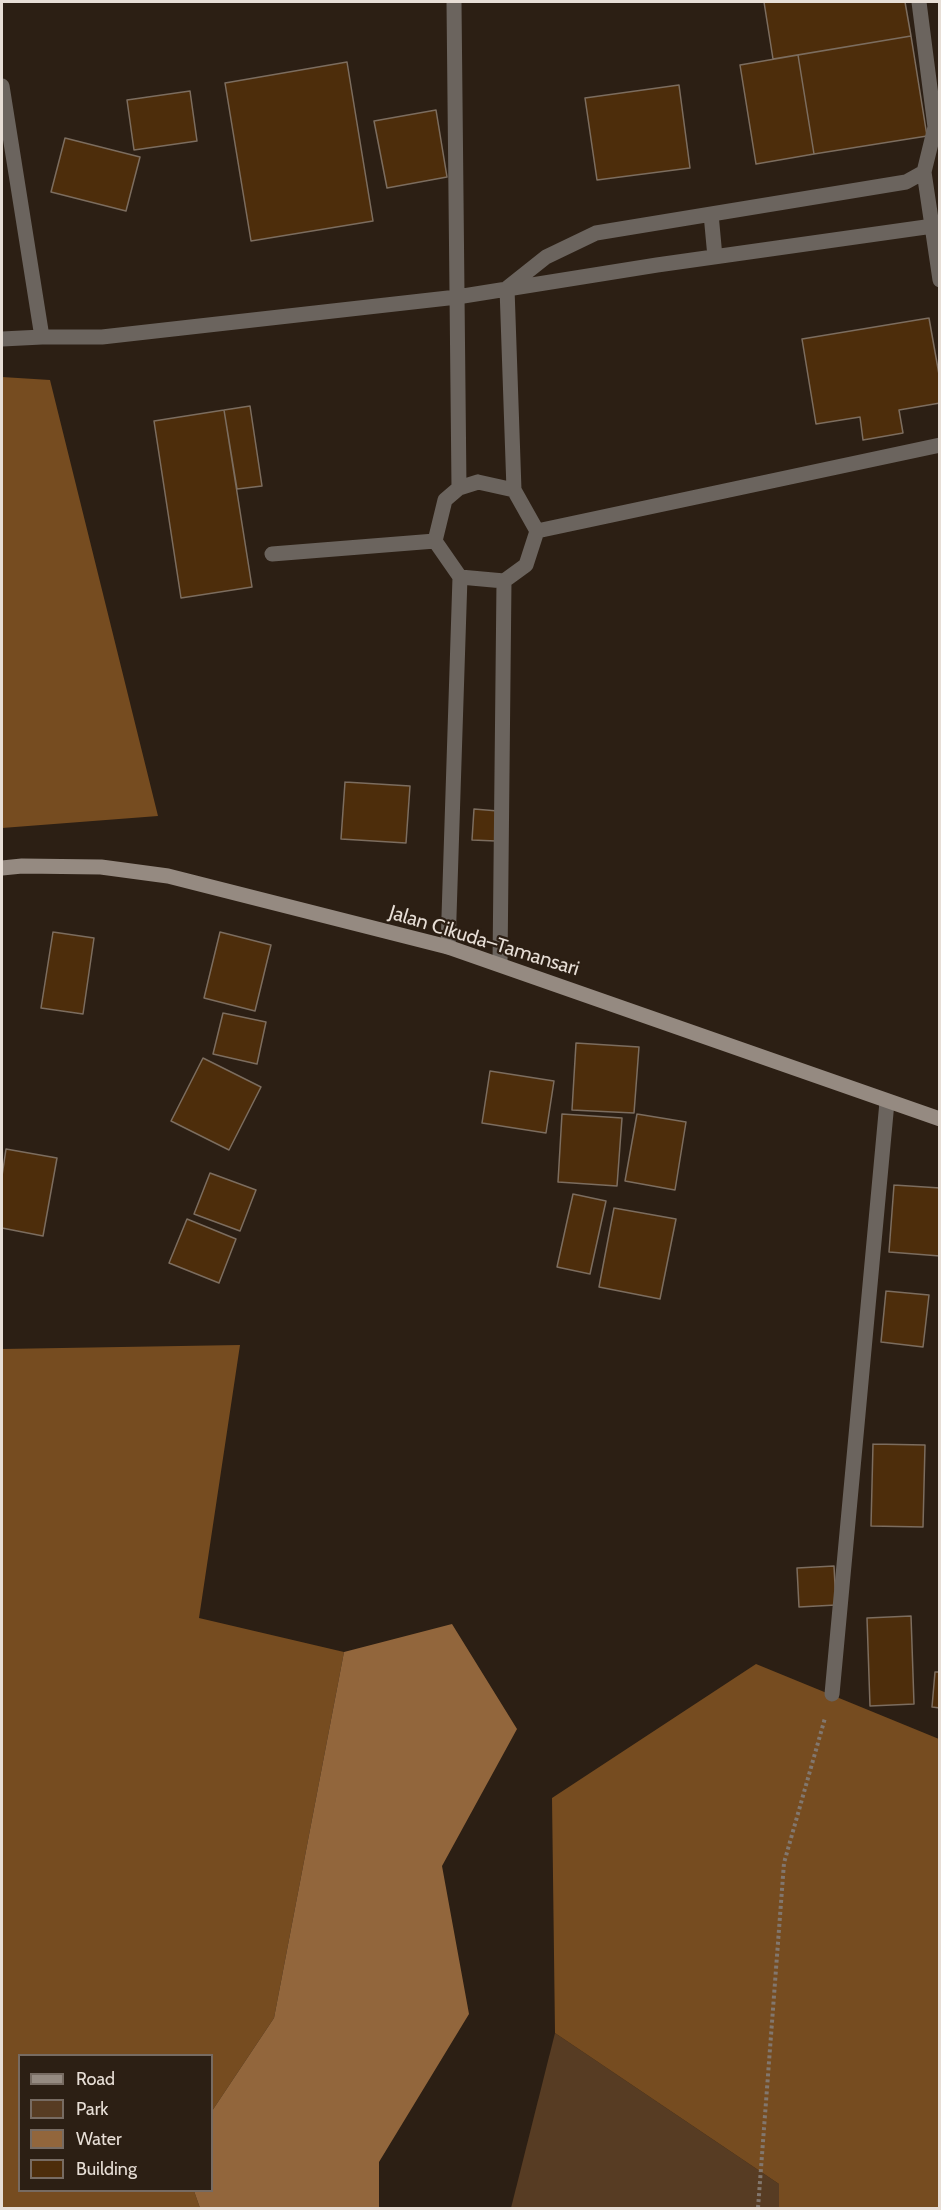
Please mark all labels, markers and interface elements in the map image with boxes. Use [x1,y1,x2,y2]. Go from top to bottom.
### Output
street label: Jalan Cikuda–Tamansari [386,901,582,981]
legend [18,2054,213,2192]
text: Road [76,2068,115,2090]
text: Park [76,2098,108,2120]
text: Water [76,2128,122,2150]
text: Building [76,2158,137,2180]

